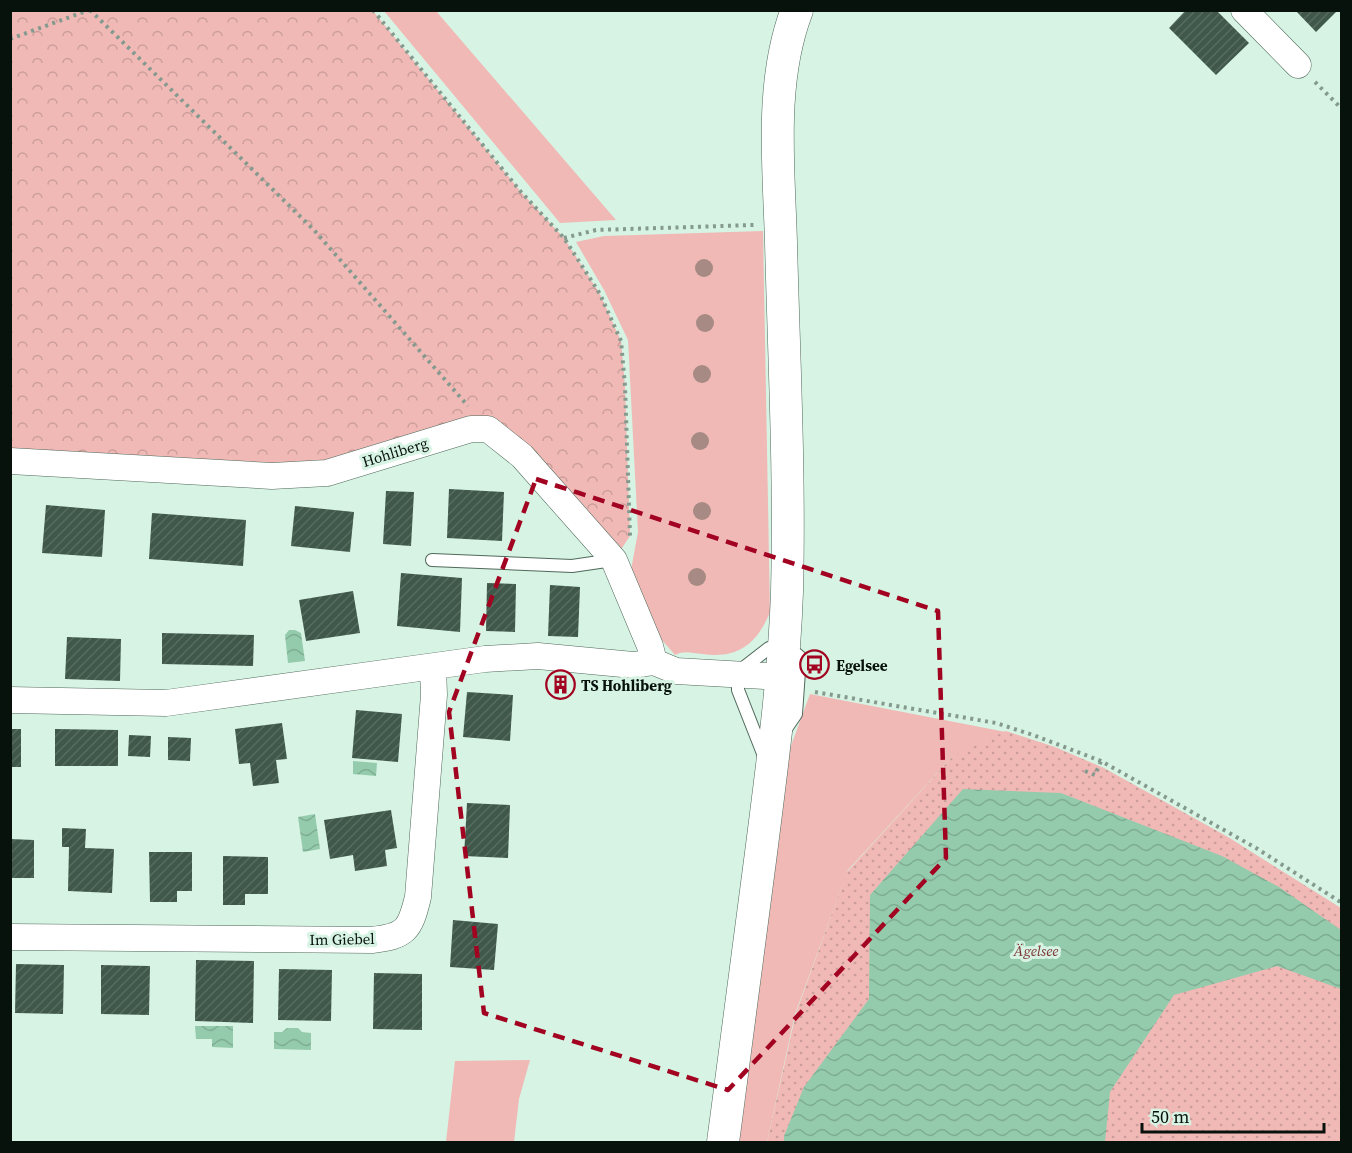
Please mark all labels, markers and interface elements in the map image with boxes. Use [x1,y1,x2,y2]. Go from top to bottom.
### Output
street label: Hohliberg [359,432,431,472]
bus stop icon: Egelsee [799,649,831,681]
place label: Egelsee [836,655,888,676]
building icon: TS Hohliberg [544,669,576,701]
place label: TS Hohliberg [581,675,672,696]
street label: Im Giebel [309,928,375,950]
park label: Ägelsee [1013,940,1058,961]
scale bar [1142,1096,1324,1134]
text: 50 m [1151,1104,1189,1129]

